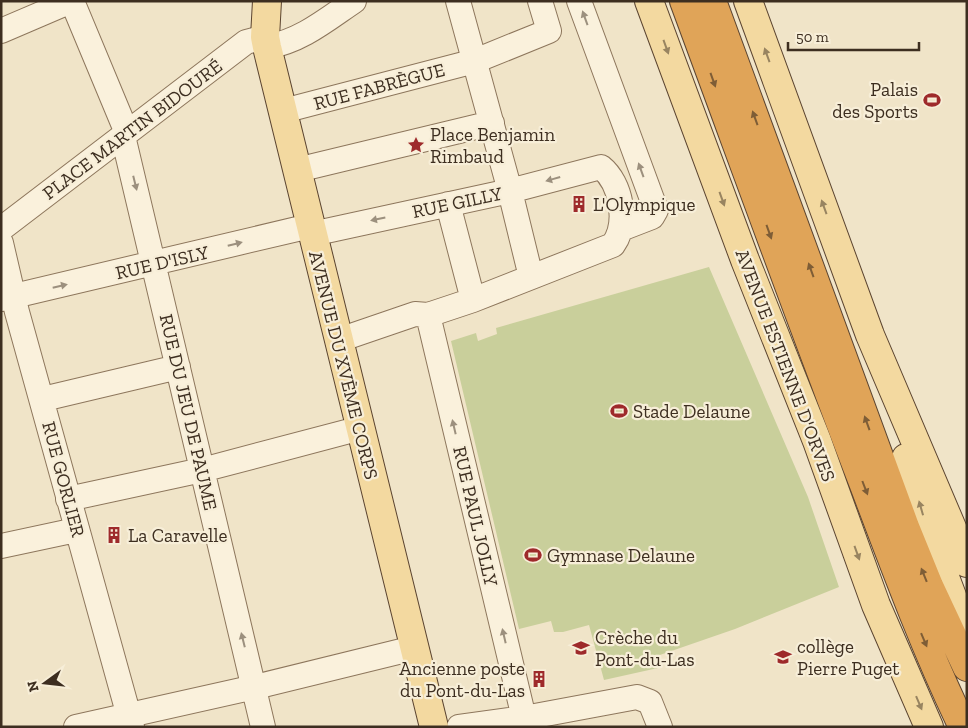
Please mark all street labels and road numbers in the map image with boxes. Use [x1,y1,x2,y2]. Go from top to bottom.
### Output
street label: PLACE MARTIN BIDOURÉ [38,54,227,204]
street label: RUE FABRÈGUE [311,58,447,115]
street label: RUE GILLY [410,182,504,223]
street label: RUE D'ISLY [113,241,211,284]
street label: AVENUE ESTIENNE D'ORVES [731,246,841,485]
street label: AVENUE DU XVÈME CORPS [304,248,383,482]
street label: RUE DU JEU DE PAUME [155,312,222,513]
street label: RUE GORLIER [37,419,90,540]
street label: RUE PAUL JOLLY [448,444,503,589]

